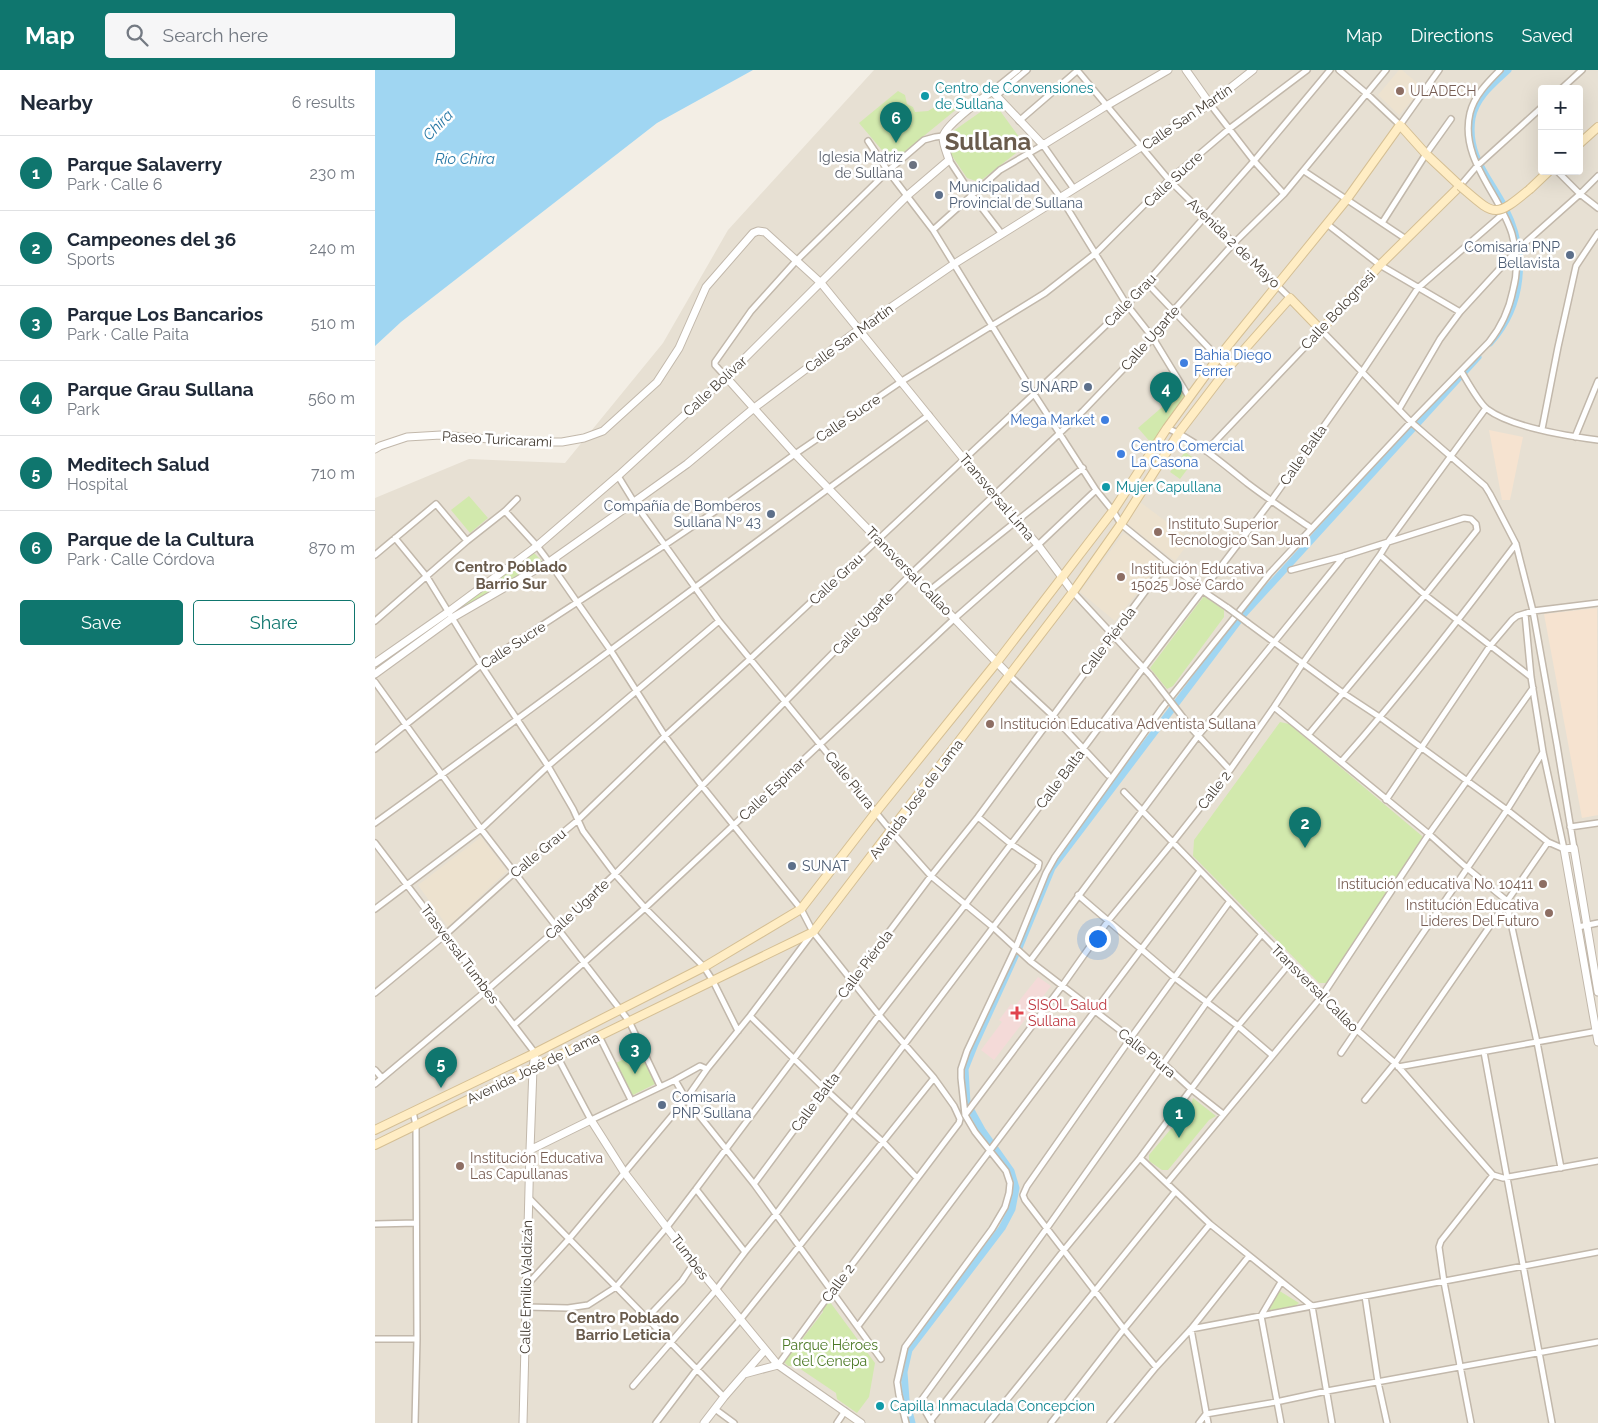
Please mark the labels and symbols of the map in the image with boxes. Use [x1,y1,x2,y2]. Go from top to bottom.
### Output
place label: Centro de Convensiones de Sullana [935,80,1094,112]
street label: Calle San Martín [1139,81,1235,153]
place label: ULADECH [1410,83,1476,99]
marker: ULADECH [1394,85,1406,97]
marker: Centro de Convensiones de Sullana [919,90,931,102]
pin: 6 [880,102,912,143]
water label: Chira [419,106,457,144]
district label: Sullana [945,127,1032,156]
street label: Calle Sucre [1140,148,1206,210]
place label: Iglesia Matriz de Sullana [819,149,903,181]
water label: Río Chira [435,150,495,168]
marker: Iglesia Matriz de Sullana [907,159,919,171]
place label: Municipalidad Provincial de Sullana [949,179,1083,211]
marker: Municipalidad Provincial de Sullana [933,189,945,201]
street label: Avenida 2 de Mayo [1184,195,1284,291]
place label: Comisaría PNP Bellavista [1464,239,1560,271]
marker: Comisaría PNP Bellavista [1564,249,1576,261]
street label: Calle Bolognesi [1298,268,1378,352]
street label: Calle Grau [1101,270,1159,330]
street label: Calle San Martín [802,301,896,375]
street label: Calle Ugarte [1117,302,1183,374]
place label: Bahia Diego Ferrer [1194,347,1272,379]
street label: Calle Bolívar [680,352,750,419]
marker: Bahia Diego Ferrer [1178,357,1190,369]
pin: 4 [1150,372,1182,413]
place label: SUNARP [1021,379,1078,395]
marker: SUNARP [1082,381,1094,393]
street label: Calle Sucre [813,391,883,445]
place label: Mega Market [1010,412,1095,428]
marker: Mega Market [1099,414,1111,426]
street label: Calle Balta [1276,422,1330,488]
street label: Paseo Turicarami [442,428,552,450]
place label: Centro Comercial La Casona [1131,438,1244,470]
marker: Centro Comercial La Casona [1115,448,1127,460]
street label: Transversal Lima [956,450,1038,544]
place label: Mujer Capullana [1116,479,1221,495]
marker: Mujer Capullana [1100,481,1112,493]
place label: Compañía de Bomberos Sullana Nº 43 [604,498,761,530]
marker: Compañía de Bomberos Sullana Nº 43 [765,508,777,520]
place label: Instituto Superior Tecnologico San Juan [1168,516,1309,548]
street label: Transversal Callao [863,523,955,619]
marker: Instituto Superior Tecnologico San Juan [1152,526,1164,538]
street label: Calle Grau [806,550,866,608]
district label: Centro Poblado Barrio Sur [455,558,567,593]
place label: Institución Educativa 15025 José Cardo [1131,561,1264,593]
marker: Institución Educativa 15025 José Cardo [1115,571,1127,583]
street label: Calle Ugarte [829,588,897,658]
street label: Calle Piérola [1077,604,1139,678]
street label: Calle Sucre [478,618,548,672]
place label: Institución Educativa Adventista Sullana [1000,716,1256,732]
marker: Institución Educativa Adventista Sullana [984,718,996,730]
street label: Avenida José de Lama [866,736,966,862]
street label: Calle Balta [1033,746,1087,812]
street label: Calle Piura [822,748,878,812]
street label: Calle Espinar [736,754,808,824]
street label: Calle 2 [1194,768,1234,812]
pin: 2 [1289,807,1321,848]
street label: Calle Grau [507,825,569,881]
place label: SUNAT [802,858,849,874]
marker: SUNAT [786,860,798,872]
street label: Calle Ugarte [542,876,612,942]
place label: Institución educativa No. 10411 [1337,876,1533,892]
marker: Institución educativa No. 10411 [1537,878,1549,890]
place label: Institución Educativa Lideres Del Futuro [1406,897,1539,929]
street label: Trasversal Tumbes [418,901,503,1007]
marker: Institución Educativa Lideres Del Futuro [1543,907,1555,919]
your location [1085,926,1111,952]
street label: Calle Piérola [834,927,896,1001]
street label: Transversal Callao [1268,941,1362,1035]
place label: SISOL Salud Sullana [1028,997,1107,1029]
marker: SISOL Salud Sullana [1010,1006,1024,1020]
street label: Calle Piura [1115,1025,1179,1081]
street label: Avenida José de Lama [464,1029,602,1107]
pin: 3 [619,1033,651,1074]
pin: 5 [425,1047,457,1088]
street label: Calle Balta [788,1069,842,1135]
place label: Comisaría PNP Sullana [672,1089,751,1121]
pin: 1 [1163,1097,1195,1138]
marker: Comisaría PNP Sullana [656,1099,668,1111]
place label: Institución Educativa Las Capullanas [470,1150,603,1182]
marker: Institución Educativa Las Capullanas [454,1160,466,1172]
street label: Calle Emilio Valdizán [517,1220,535,1354]
street label: Tumbes [668,1231,712,1283]
street label: Calle 2 [818,1261,858,1305]
district label: Centro Poblado Barrio Leticia [567,1309,679,1344]
park label: Parque Héroes del Cenepa [782,1337,878,1369]
place label: Capilla Inmaculada Concepcion [890,1398,1095,1414]
marker: Capilla Inmaculada Concepcion [874,1400,886,1412]

